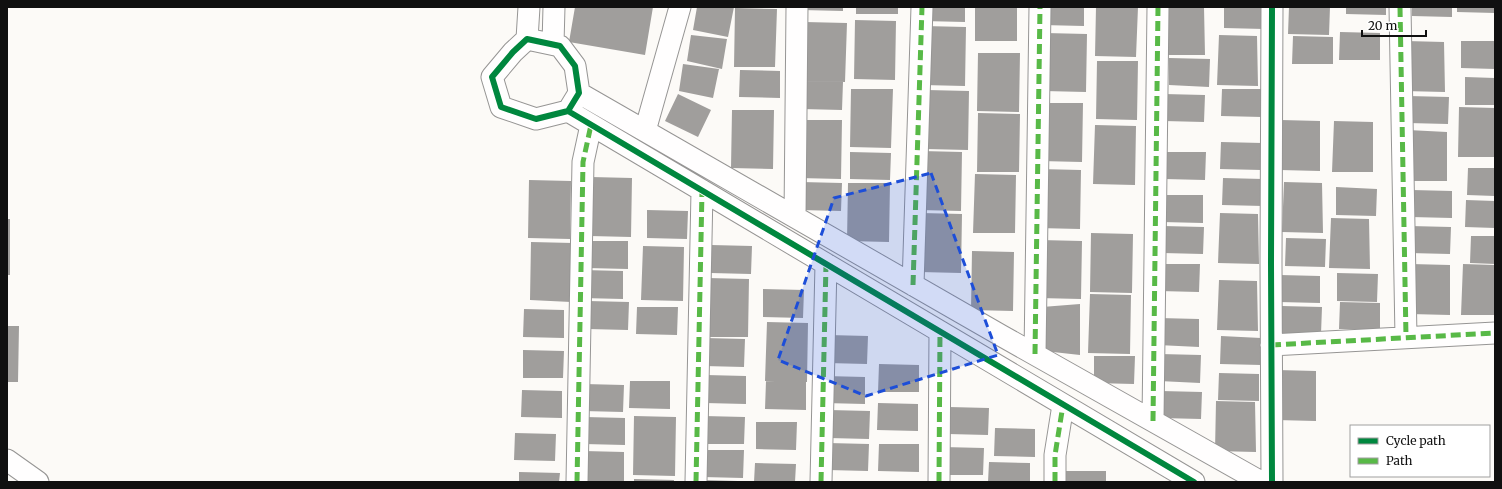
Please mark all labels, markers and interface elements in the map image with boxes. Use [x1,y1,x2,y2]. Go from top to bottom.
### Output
scale bar [1362,12,1426,38]
text: 20 m [1368,18,1397,33]
legend [1350,425,1490,477]
text: Cycle path [1386,433,1446,448]
text: Path [1386,453,1412,468]

